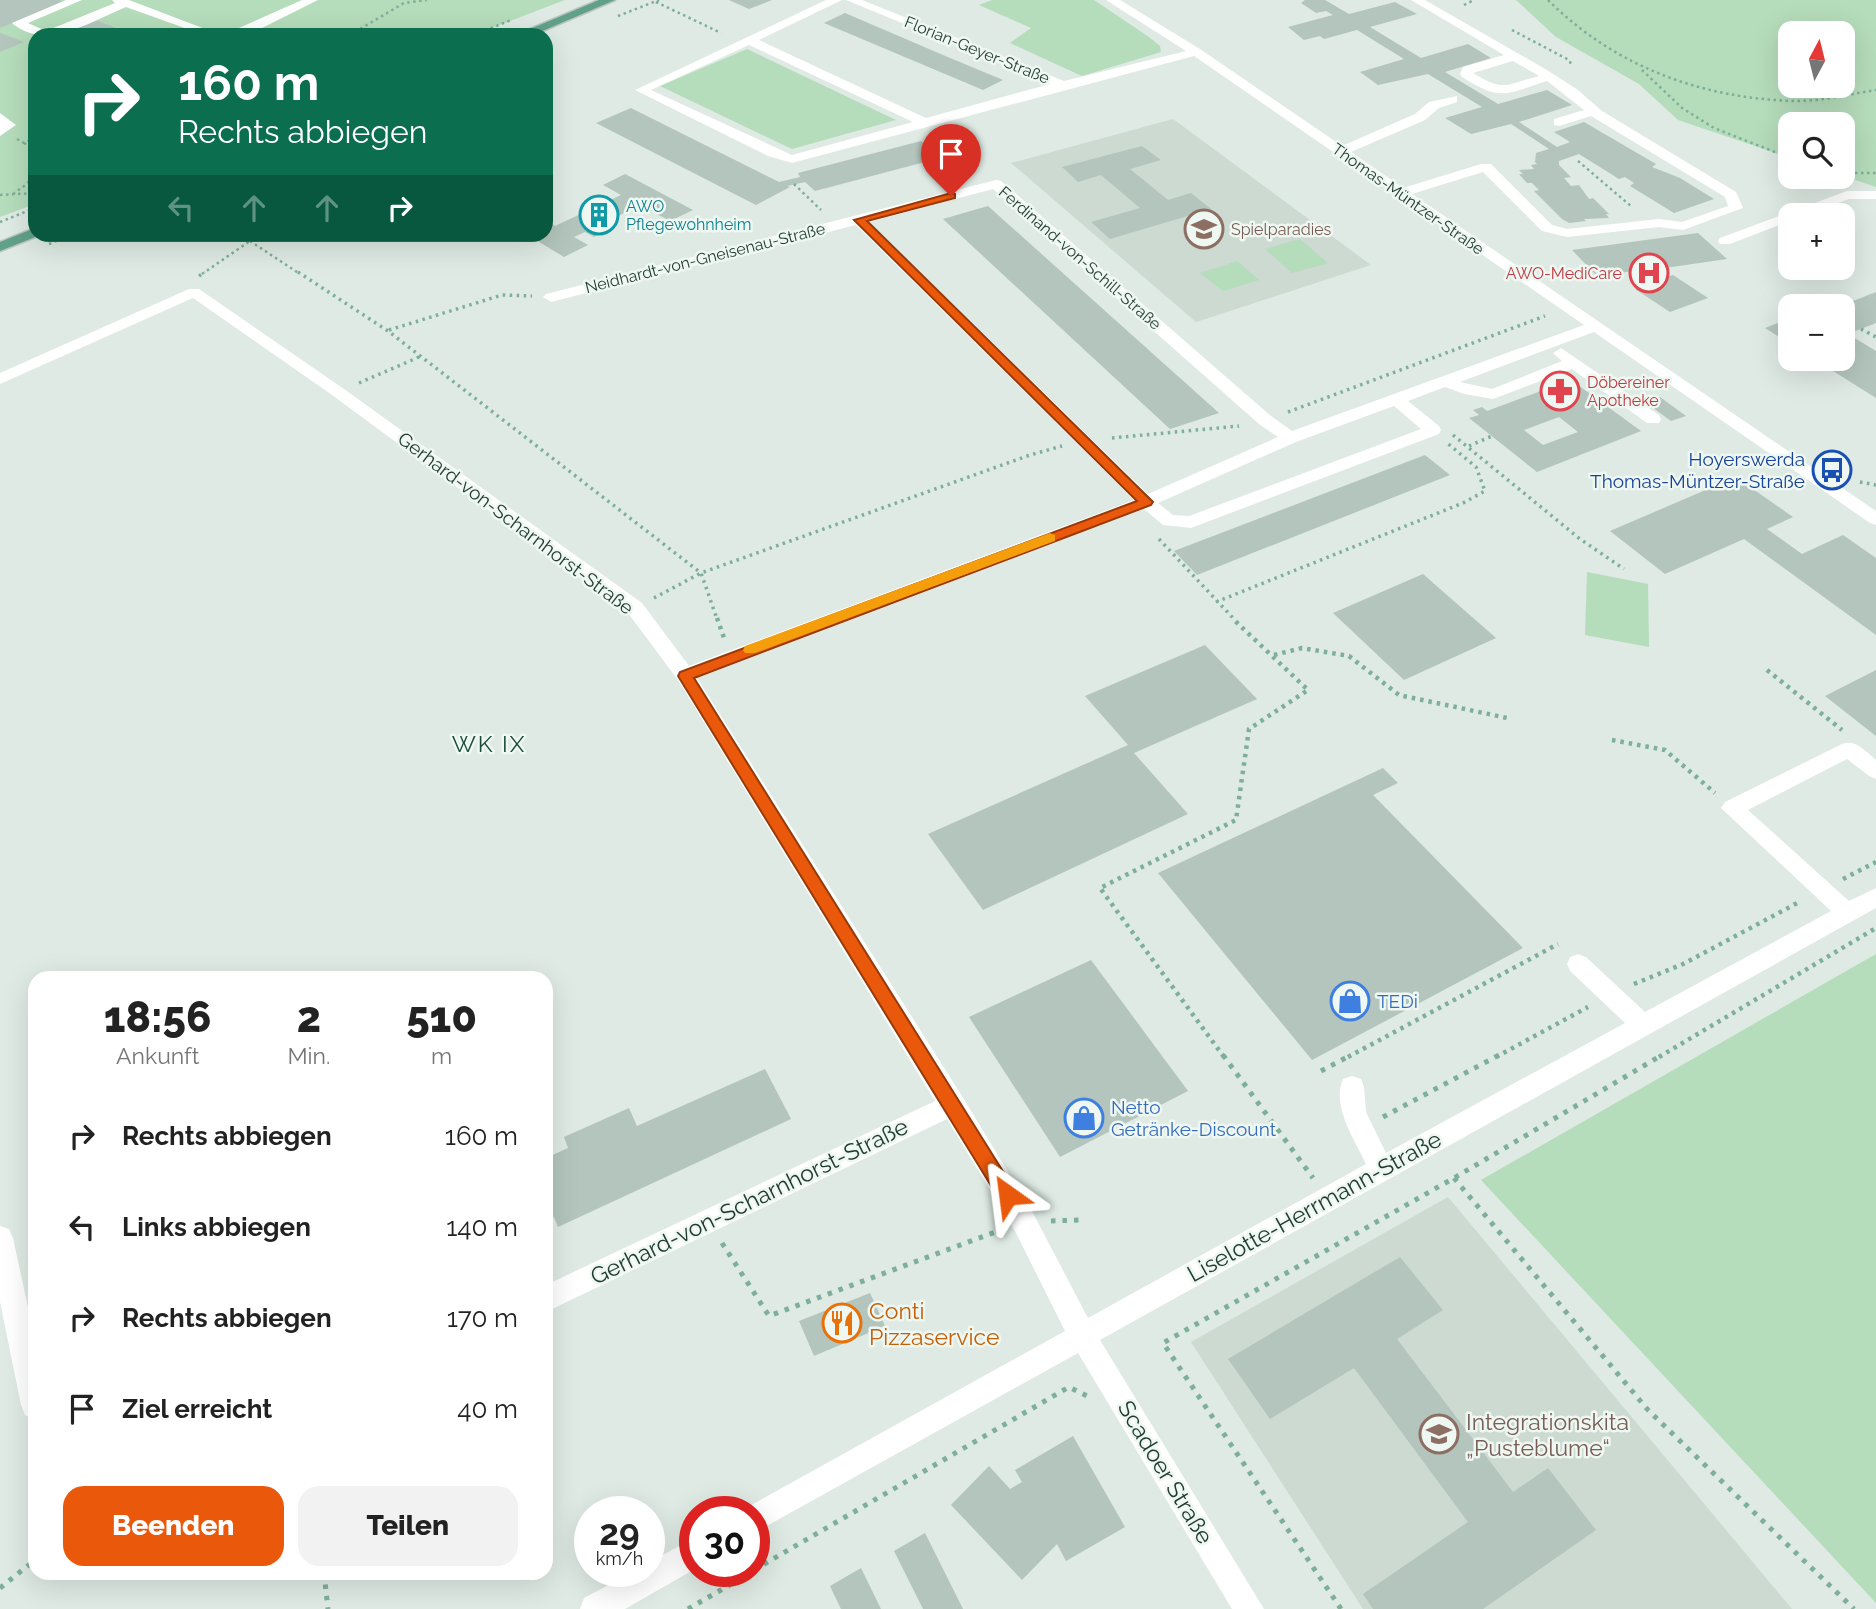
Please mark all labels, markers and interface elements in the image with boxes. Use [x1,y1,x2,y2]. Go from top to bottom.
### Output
street label: Florian-Geyer-Straße [902,12,1052,88]
north arrow [1778,21,1855,98]
map controls [1778,21,1855,371]
text: 160 m [178,54,319,111]
icon: right [63,56,154,147]
button: search [1778,112,1855,189]
text: Rechts abbiegen [178,113,427,150]
pin [921,124,981,196]
icon: arrive [932,135,970,173]
street label: Thomas-Müntzer-Straße [1328,139,1488,259]
street label: Ferdinand-von-Schill-Straße [995,182,1165,334]
icon: left [162,189,200,227]
icon: ahead [235,189,273,227]
icon: ahead [308,189,346,227]
icon: right [381,189,419,227]
building icon: AWO Pflegewohnheim [578,194,620,236]
place label: AWO Pflegewohnheim [626,197,752,234]
button: + [1778,203,1855,280]
school or university icon: Spielparadies [1183,208,1225,250]
street label: Neidhardt-von-Gneisenau-Straße [583,219,827,297]
place label: Spielparadies [1231,220,1332,239]
hospital icon: AWO-MediCare [1628,252,1670,294]
place label: AWO-MediCare [1506,264,1622,283]
button: − [1778,294,1855,371]
pharmacy icon: Döbereiner Apotheke [1539,370,1581,412]
place label: Döbereiner Apotheke [1587,373,1670,410]
street label: Gerhard-von-Scharnhorst-Straße [394,427,638,619]
place label: Hoyerswerda Thomas-Müntzer-Straße [1590,448,1805,492]
bus stop icon: Hoyerswerda Thomas-Müntzer-Straße [1811,449,1853,491]
district label: WK IX [452,730,526,757]
shop icon: TEDi [1329,980,1371,1022]
place label: TEDi [1377,990,1418,1012]
text: 18:56 [104,993,212,1042]
text: 2 [297,993,321,1042]
text: 510 [406,993,477,1042]
text: Ankunft [116,1042,199,1069]
text: Min. [287,1042,330,1069]
text: m [431,1042,452,1069]
place label: Netto Getränke-Discount [1111,1096,1277,1140]
shop icon: Netto Getränke-Discount [1063,1097,1105,1139]
street label: Gerhard-von-Scharnhorst-Straße [586,1112,912,1290]
icon: right [63,1117,101,1155]
text: Rechts abbiegen [122,1121,332,1151]
text: 160 m [445,1121,518,1151]
street label: Liselotte-Herrmann-Straße [1182,1125,1446,1287]
position arrow [971,1158,1045,1232]
icon: left [63,1208,101,1246]
text: Links abbiegen [122,1212,311,1242]
text: 140 m [446,1212,518,1242]
place label: Conti Pizzaservice [869,1297,999,1350]
icon: right [63,1299,101,1337]
restaurant icon: Conti Pizzaservice [821,1302,863,1344]
text: Rechts abbiegen [122,1303,332,1333]
text: 170 m [447,1303,518,1333]
icon: arrive [63,1390,101,1428]
text: Ziel erreicht [122,1394,272,1424]
text: 40 m [457,1394,518,1424]
street label: Scadoer Straße [1113,1396,1219,1548]
place label: Integrationskita „Pusteblume“ [1466,1408,1629,1461]
school or university icon: Integrationskita „Pusteblume“ [1418,1413,1460,1455]
button: Beenden [63,1486,284,1566]
button: Teilen [298,1486,518,1566]
speed limit sign: 30 [679,1496,770,1587]
text: 29 [599,1512,640,1553]
text: km/h [596,1548,643,1569]

